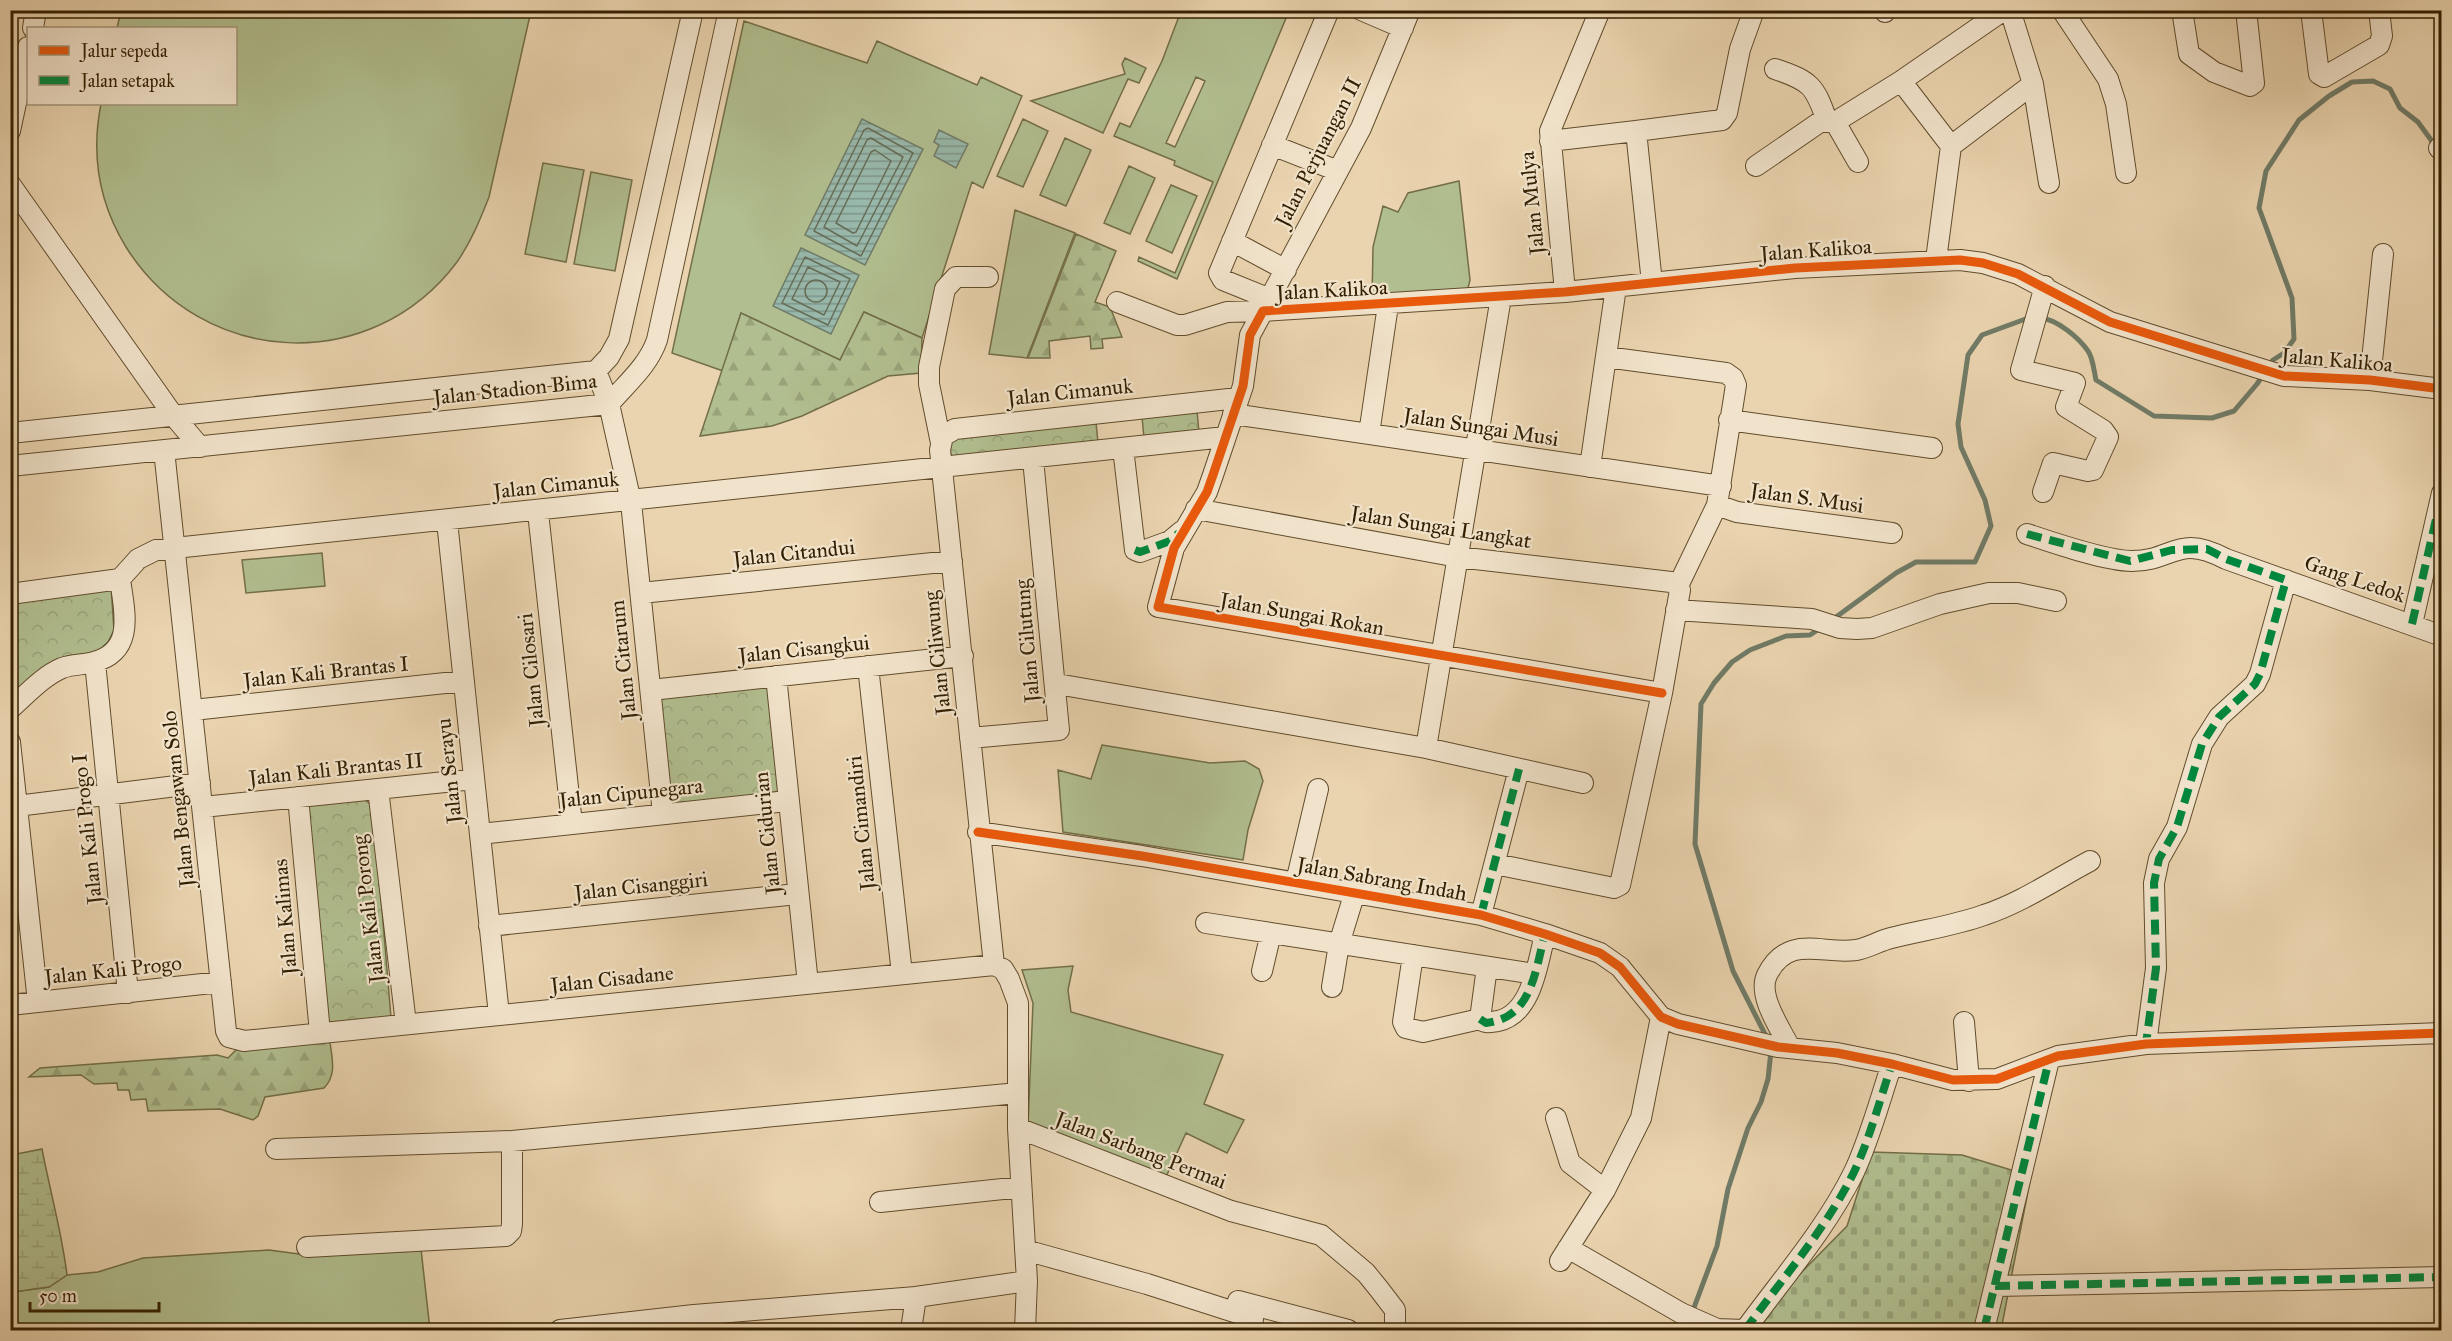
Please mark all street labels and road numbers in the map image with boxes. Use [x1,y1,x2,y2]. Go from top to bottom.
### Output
street label: Jalan Perjuangan II [1268,73,1367,233]
street label: Jalan Mulya [1514,150,1551,258]
street label: Jalan Kalikoa [1757,233,1873,267]
street label: Jalan Kalikoa [1274,274,1389,306]
street label: Jalan Kalikoa [2278,342,2394,378]
street label: Jalan Stadion Bima [430,367,598,411]
street label: Jalan Cimanuk [1004,372,1134,412]
street label: Jalan Sungai Musi [1399,402,1561,452]
street label: Jalan Cimanuk [490,465,620,505]
street label: Jalan S. Musi [1747,477,1866,519]
street label: Jalan Sungai Langkat [1347,500,1534,554]
street label: Jalan Citandui [730,534,856,573]
street label: Gang Ledok [2301,550,2409,608]
street label: Jalan Cilutung [1009,578,1046,706]
street label: Jalan Sungai Rokan [1216,586,1386,641]
street label: Jalan Ciliwung [918,589,957,718]
street label: Jalan Citarum [604,598,642,723]
street label: Jalan Cilosari [512,612,550,730]
street label: Jalan Cisangkui [735,629,871,669]
street label: Jalan Kali Brantas I [240,650,410,694]
street label: Jalan Bengawan Solo [156,709,200,891]
street label: Jalan Serayu [431,717,468,827]
street label: Jalan Kali Brantas II [245,747,425,791]
street label: Jalan Kali Progo I [66,752,108,908]
street label: Jalan Cimandiri [841,754,881,894]
street label: Jalan Cidurian [748,771,787,897]
street label: Jalan Cipunegara [556,773,704,814]
street label: Jalan Kali Porong [346,833,390,986]
street label: Jalan Sabrang Indah [1293,851,1469,907]
street label: Jalan Kalimas [267,858,303,978]
street label: Jalan Cisanggiri [571,866,709,906]
street label: Jalan Kali Progo [41,950,183,990]
street label: Jalan Cisadane [547,960,675,999]
street label: Jalan Sarbang Permai [1050,1105,1230,1195]

